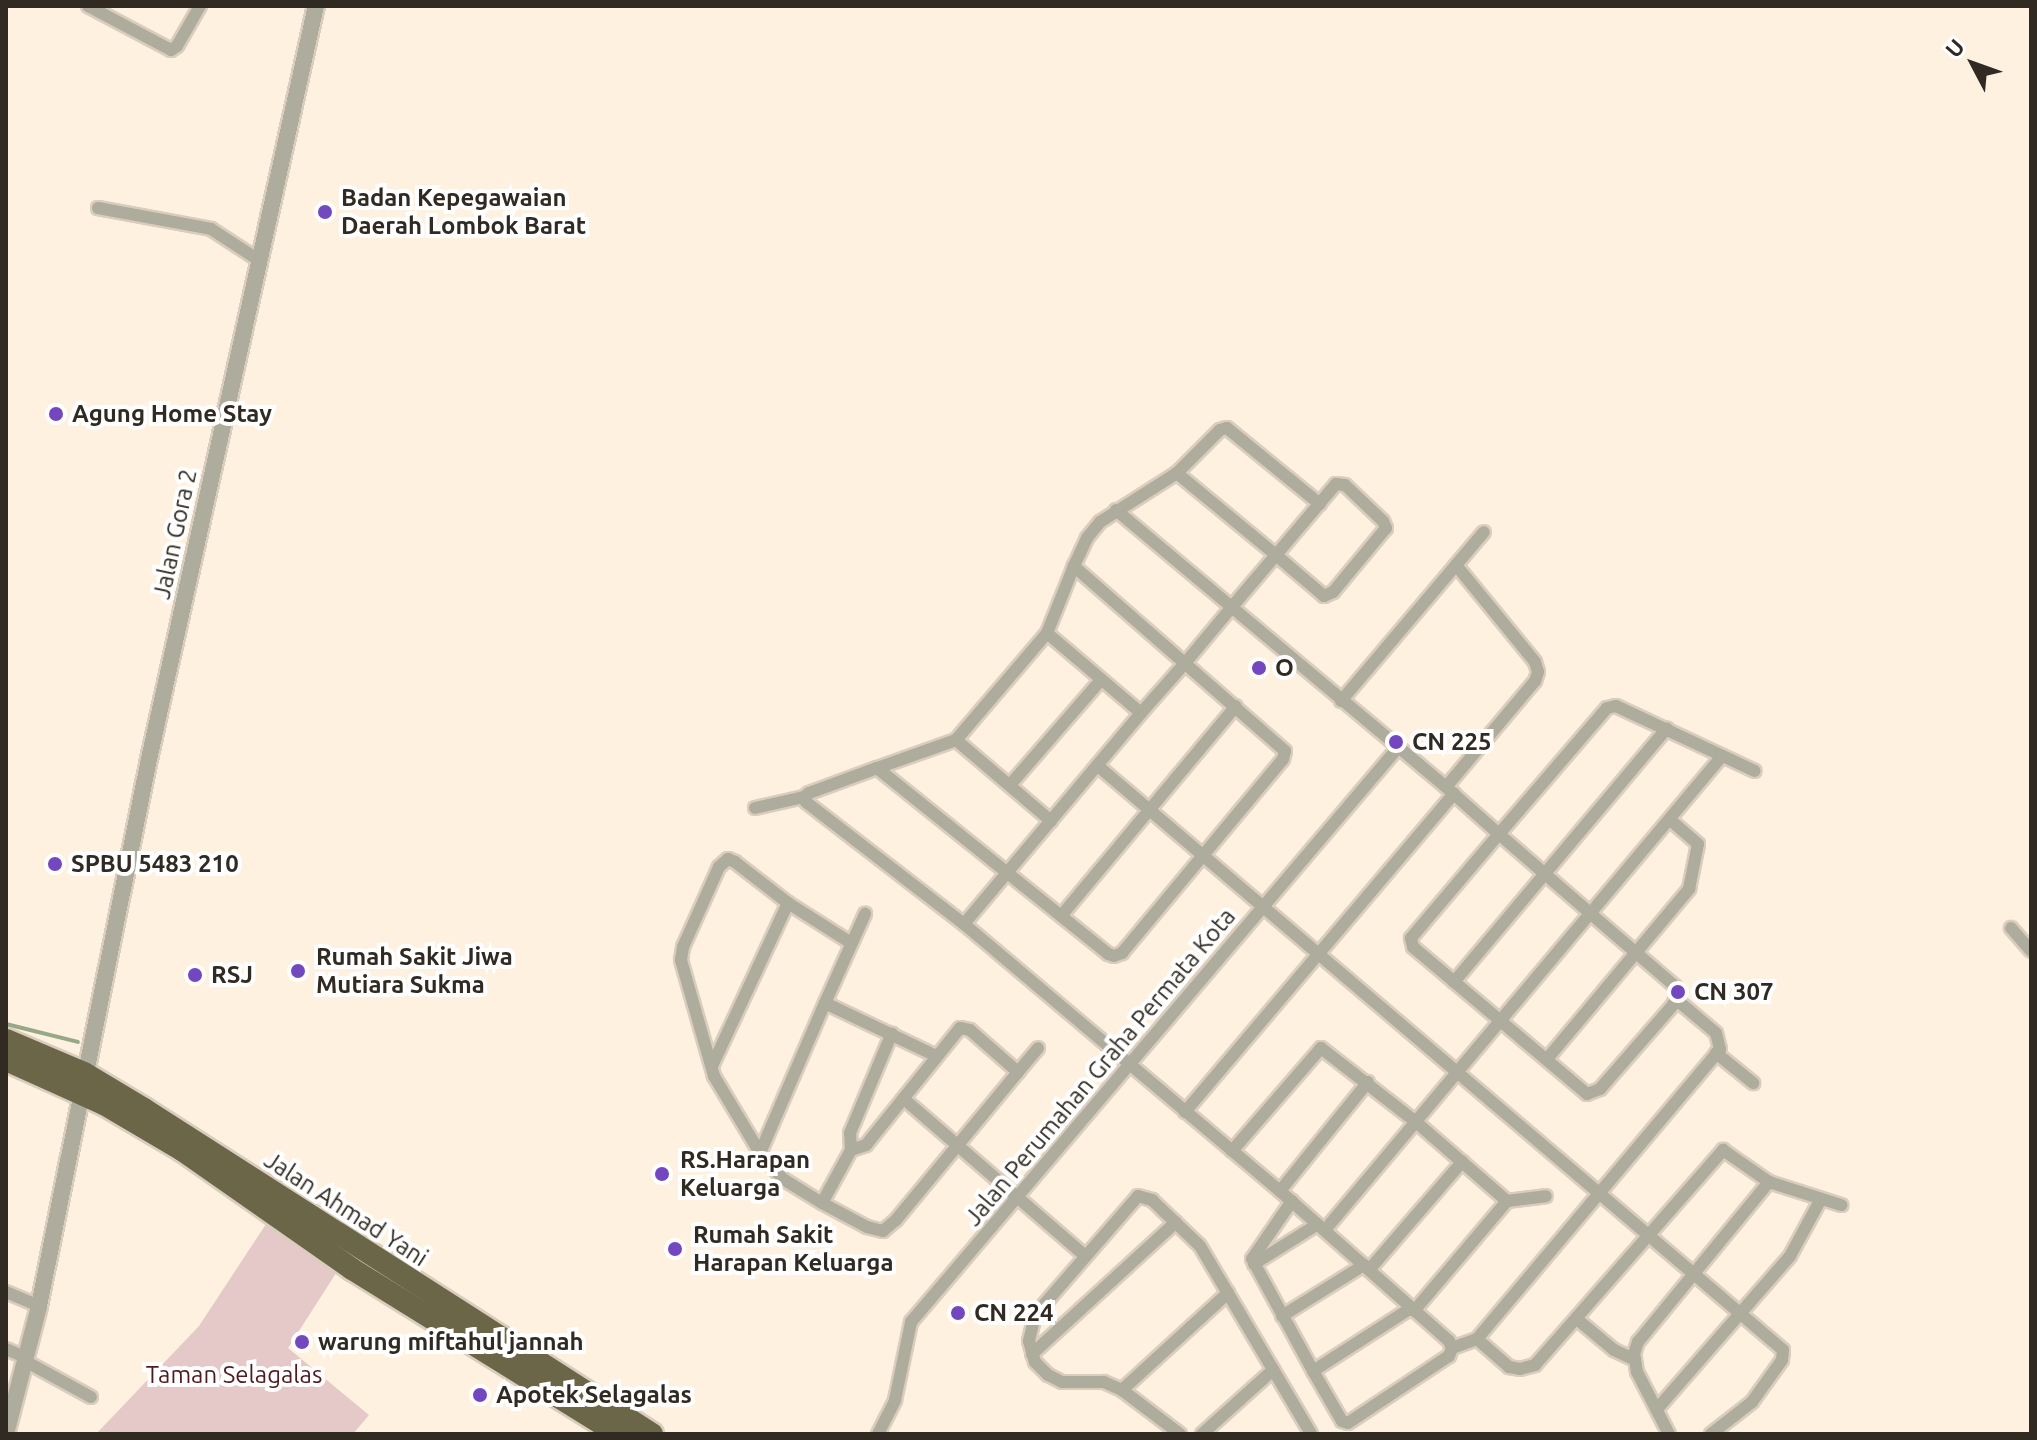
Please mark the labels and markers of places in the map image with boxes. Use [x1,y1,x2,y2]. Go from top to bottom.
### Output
place label: Badan Kepegawaian Daerah Lombok Barat [341,184,586,240]
marker: Badan Kepegawaian Daerah Lombok Barat [316,203,334,221]
place label: Agung Home Stay [72,400,272,428]
marker: Agung Home Stay [47,405,65,423]
place label: O [1275,654,1294,682]
marker: O [1250,659,1268,677]
place label: CN 225 [1412,728,1492,756]
marker: CN 225 [1387,733,1405,751]
place label: SPBU 5483 210 [71,850,239,878]
marker: SPBU 5483 210 [46,855,64,873]
place label: Rumah Sakit Jiwa Mutiara Sukma [316,943,513,999]
marker: Rumah Sakit Jiwa Mutiara Sukma [287,960,309,982]
place label: RSJ [211,961,253,989]
marker: RSJ [186,966,204,984]
place label: CN 307 [1694,978,1774,1006]
marker: CN 307 [1669,983,1687,1001]
place label: RS.Harapan Keluarga [680,1146,810,1202]
marker: RS.Harapan Keluarga [651,1163,673,1185]
place label: Rumah Sakit Harapan Keluarga [693,1221,893,1277]
marker: Rumah Sakit Harapan Keluarga [664,1238,686,1260]
place label: CN 224 [974,1299,1054,1327]
marker: CN 224 [949,1304,967,1322]
place label: warung miftahul jannah [318,1328,584,1356]
marker: warung miftahul jannah [293,1333,311,1351]
place label: Apotek Selagalas [496,1381,692,1409]
marker: Apotek Selagalas [471,1386,489,1404]

